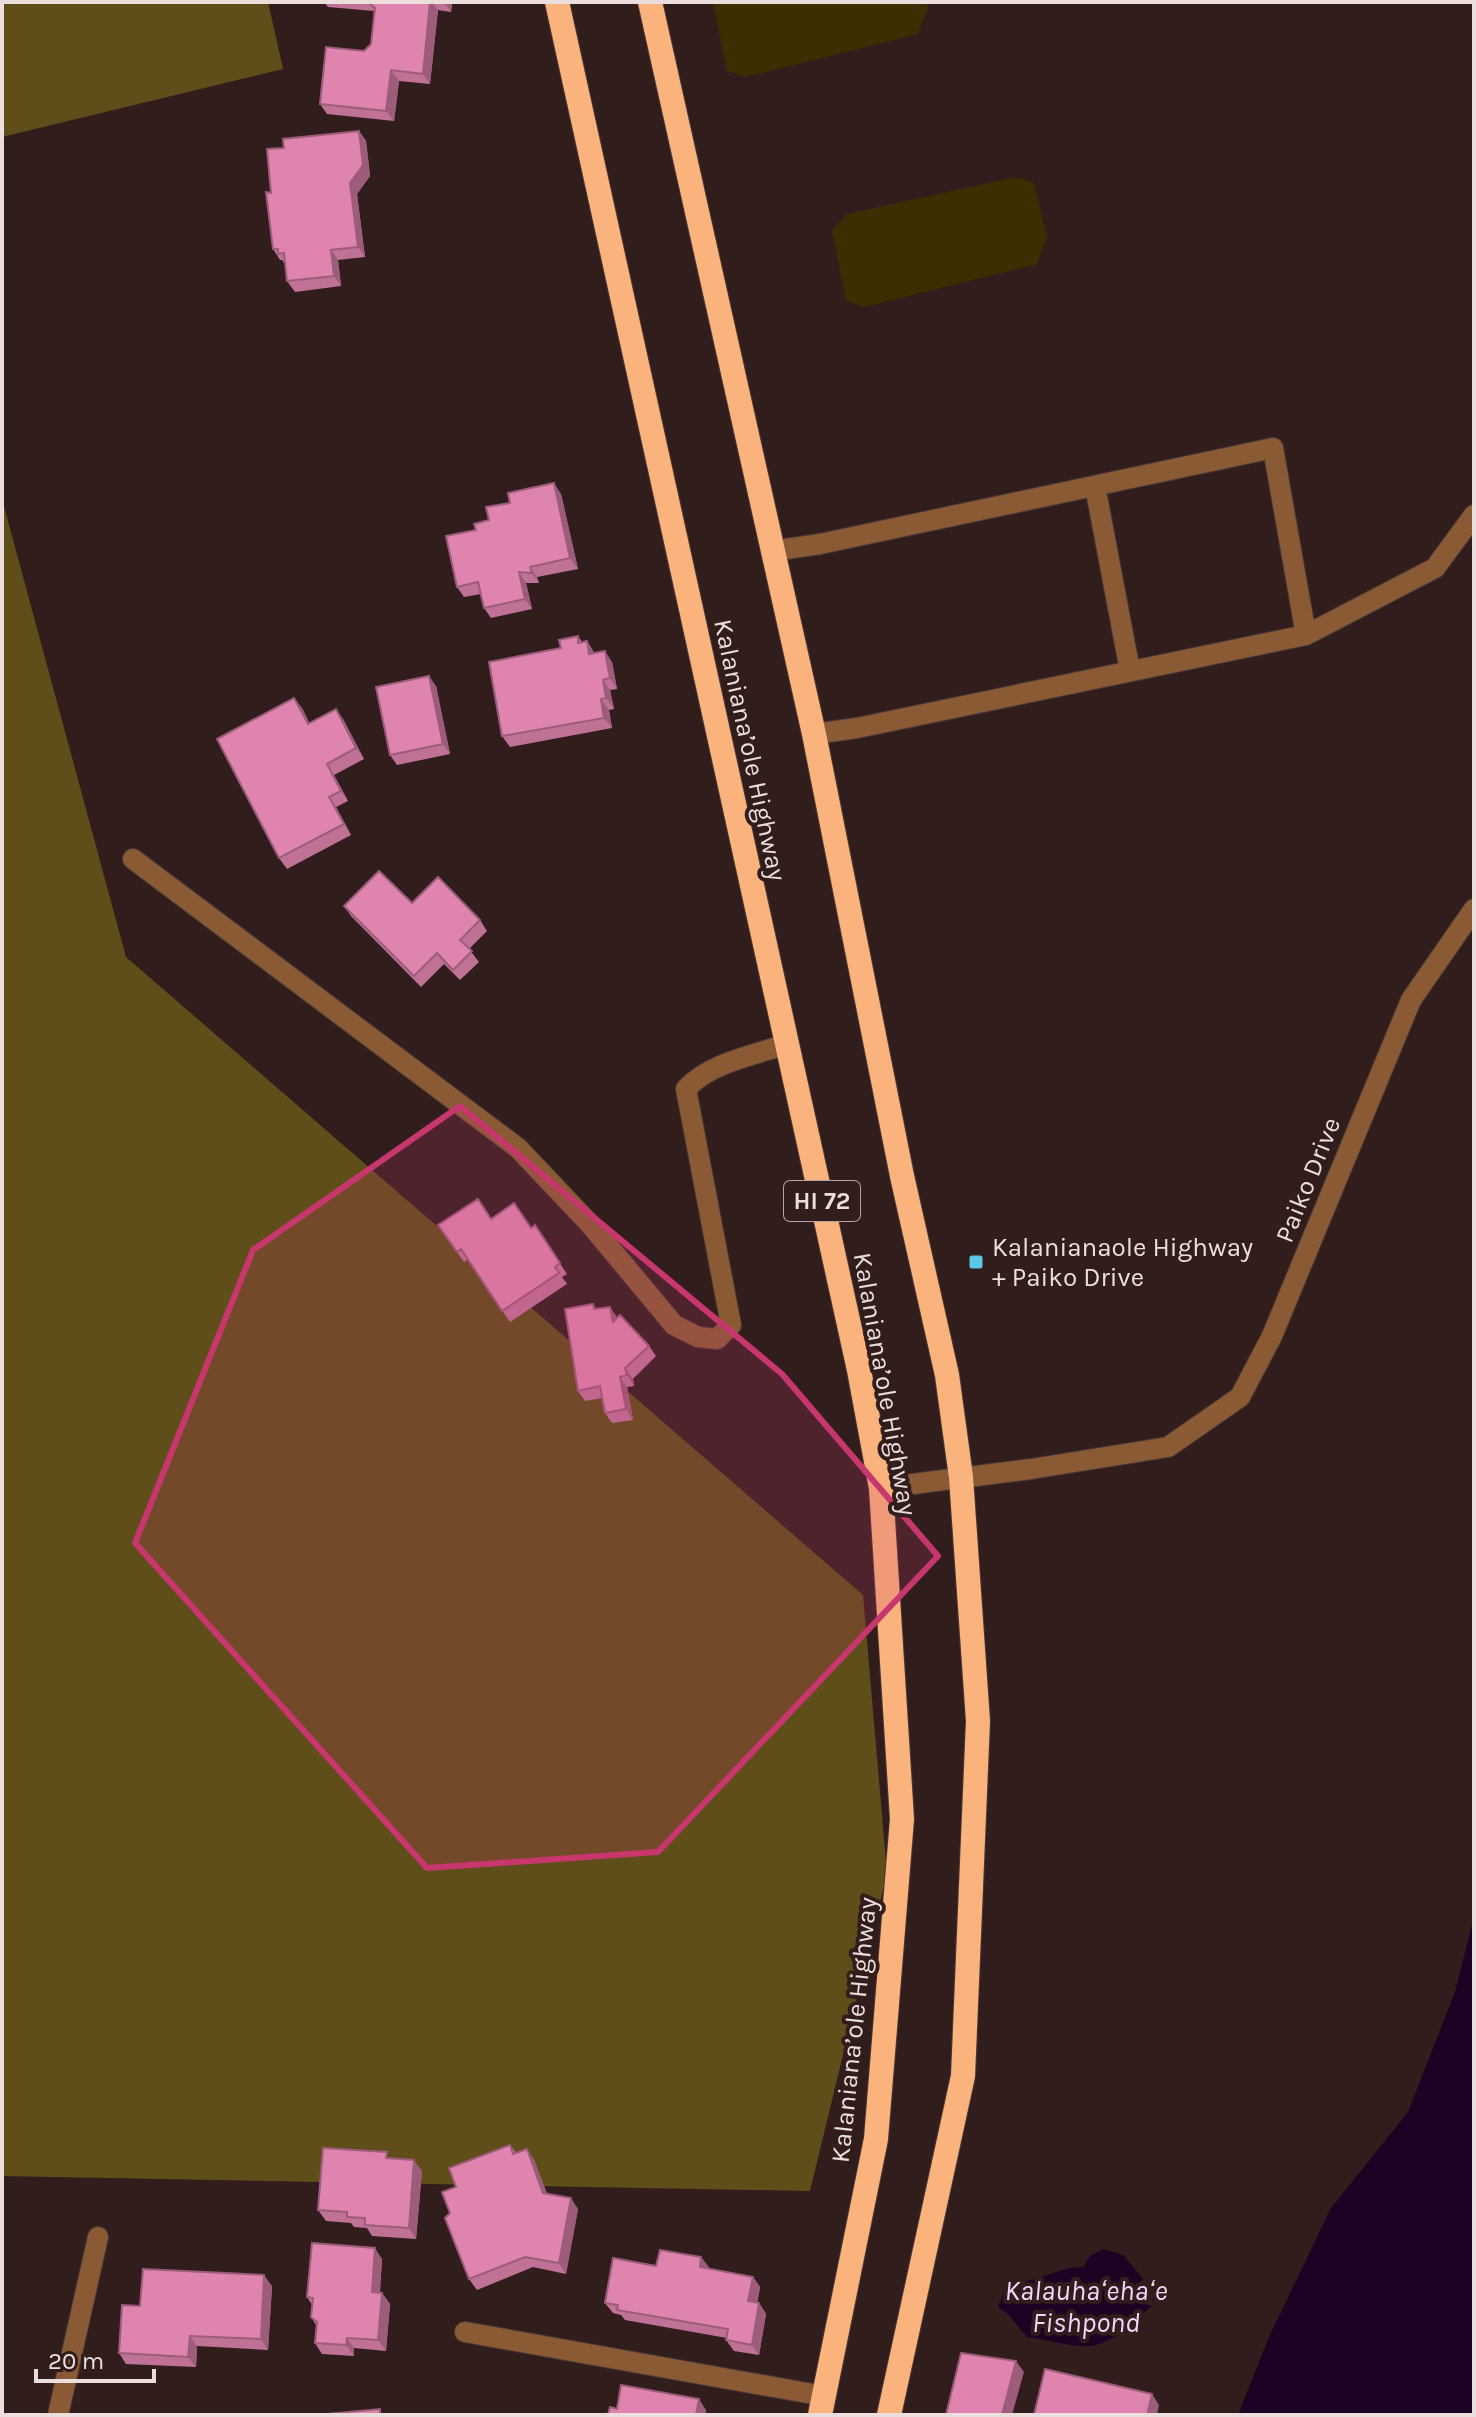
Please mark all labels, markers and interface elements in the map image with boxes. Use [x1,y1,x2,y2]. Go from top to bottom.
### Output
street label: Kalaniana’ole Highway [707,616,793,884]
street label: Paiko Drive [1269,1113,1347,1247]
road number: HI 72 [784,1181,860,1221]
place label: Kalanianaole Highway + Paiko Drive [992,1232,1253,1293]
street label: Kalaniana’ole Highway [847,1250,923,1518]
marker: Kalanianaole Highway + Paiko Drive [967,1253,985,1271]
street label: Kalaniana’ole Highway [825,1896,883,2164]
water label: Kalauhaʻehaʻe Fishpond [1005,2274,1168,2339]
scale bar [36,2333,154,2383]
text: 20 m [48,2347,104,2375]

